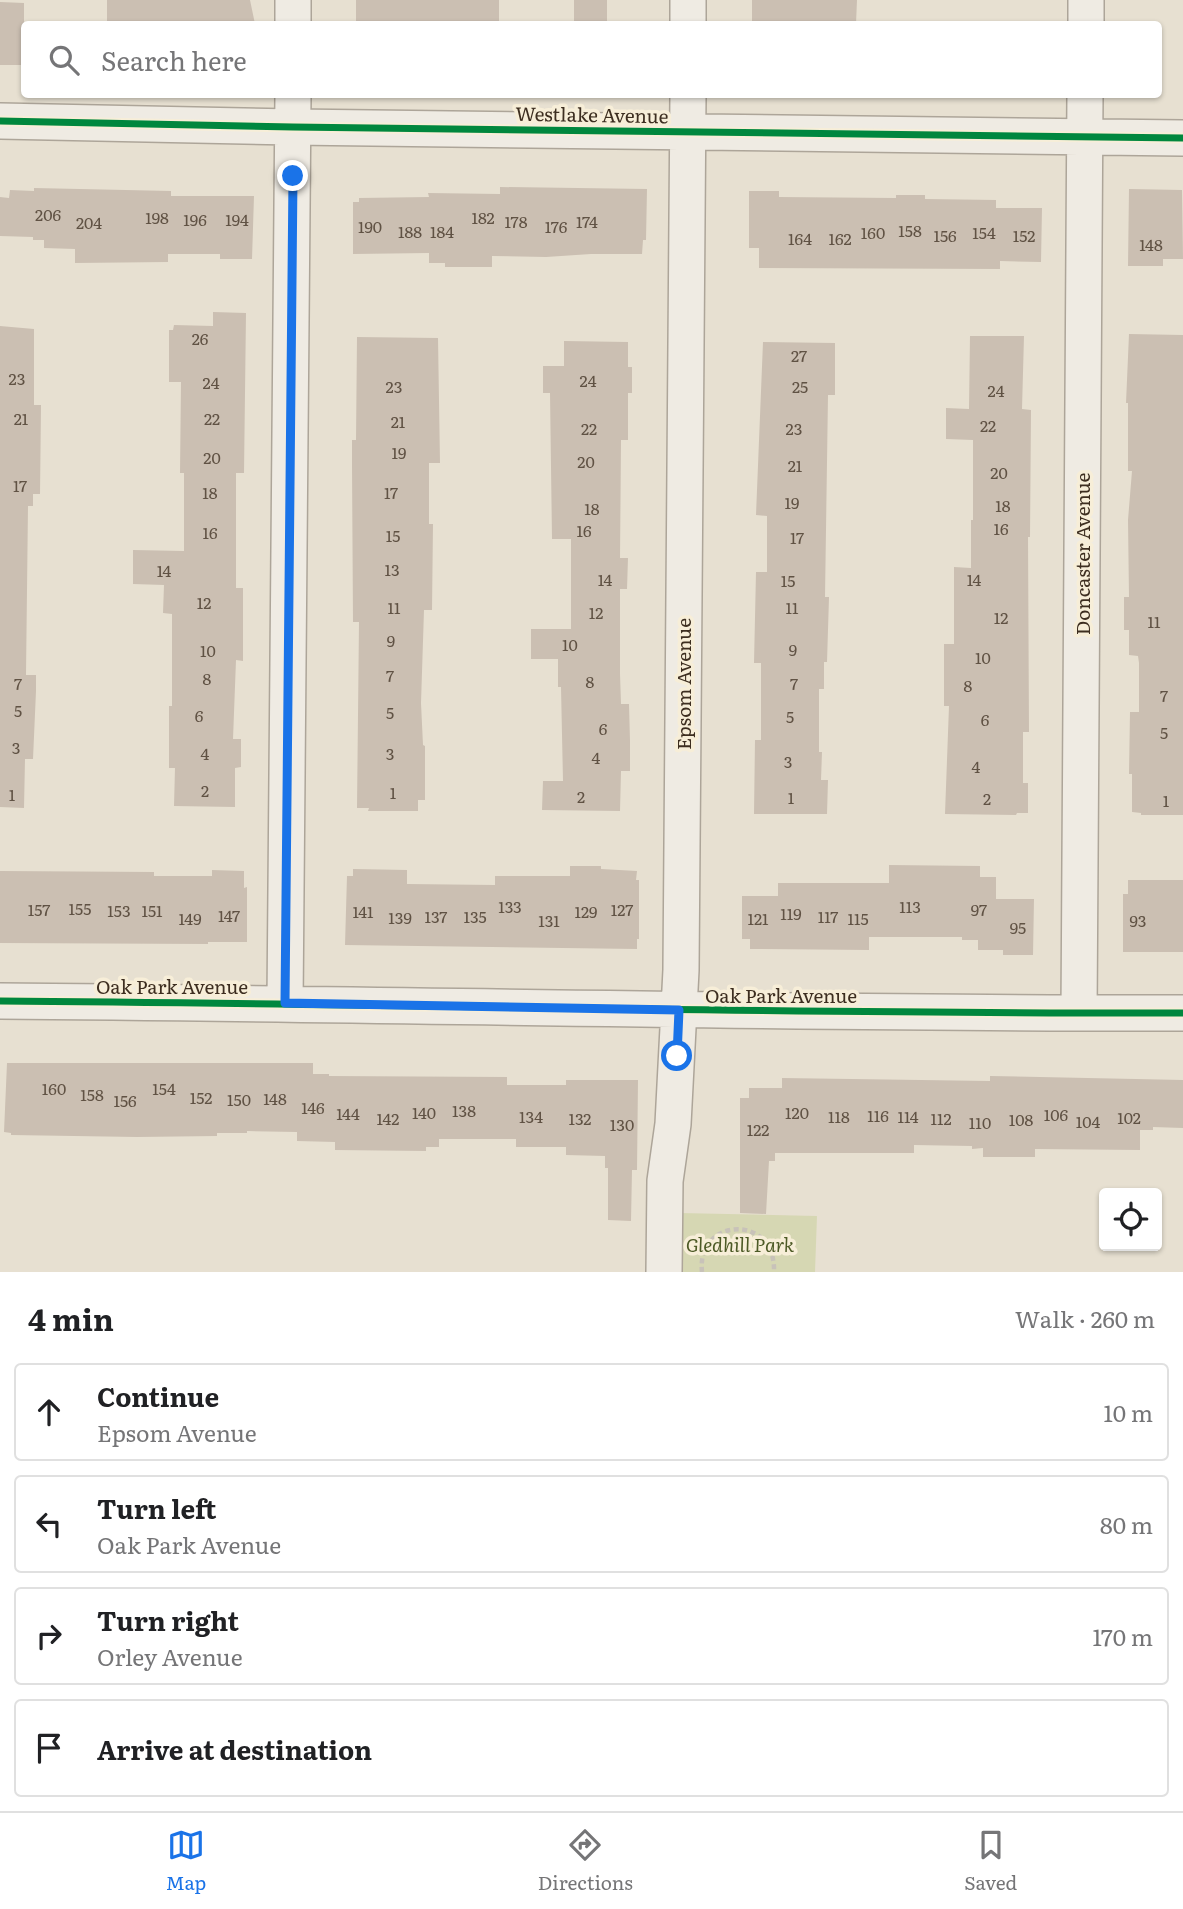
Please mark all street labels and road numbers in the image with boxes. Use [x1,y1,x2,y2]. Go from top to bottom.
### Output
street label: Westlake Avenue [515,99,669,129]
street label: Doncaster Avenue [1068,473,1096,635]
street label: Epsom Avenue [669,618,697,750]
street label: Oak Park Avenue [96,972,248,1000]
street label: Oak Park Avenue [705,981,857,1009]

